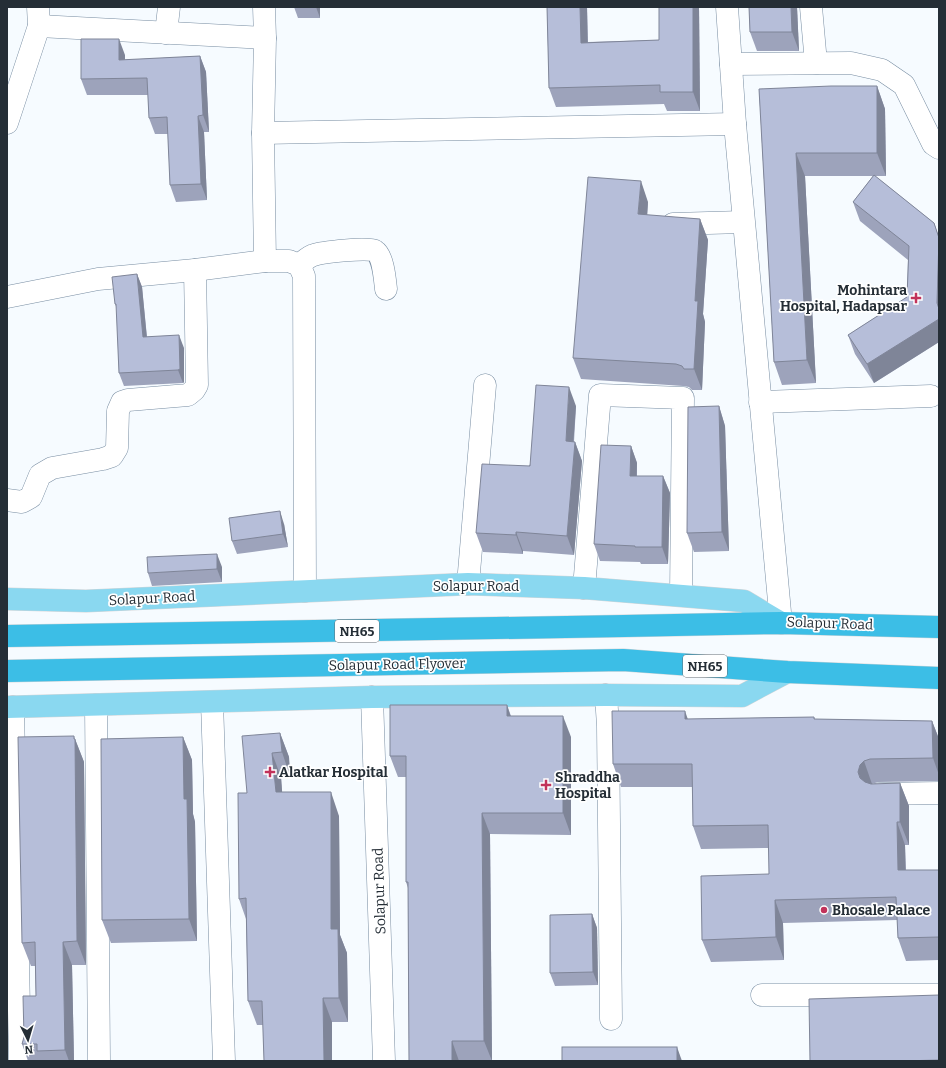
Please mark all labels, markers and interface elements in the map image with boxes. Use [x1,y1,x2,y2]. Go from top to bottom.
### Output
place label: Mohintara Hospital, Hadapsar [780,282,907,315]
marker: Mohintara Hospital, Hadapsar [910,292,922,304]
street label: Solapur Road [433,578,519,595]
street label: Solapur Road [108,588,196,609]
street label: Solapur Road [786,613,874,634]
road number: NH65 [335,620,379,642]
street label: Solapur Road Flyover [328,655,466,674]
road number: NH65 [683,655,727,677]
place label: Alatkar Hospital [279,764,389,781]
marker: Alatkar Hospital [264,766,276,778]
place label: Shraddha Hospital [555,769,620,802]
marker: Shraddha Hospital [540,779,552,791]
street label: Solapur Road [369,847,390,935]
place label: Bhosale Palace [832,902,930,919]
marker: Bhosale Palace [819,905,829,915]
north arrow [8,1020,48,1060]
text: N [24,1043,34,1056]

